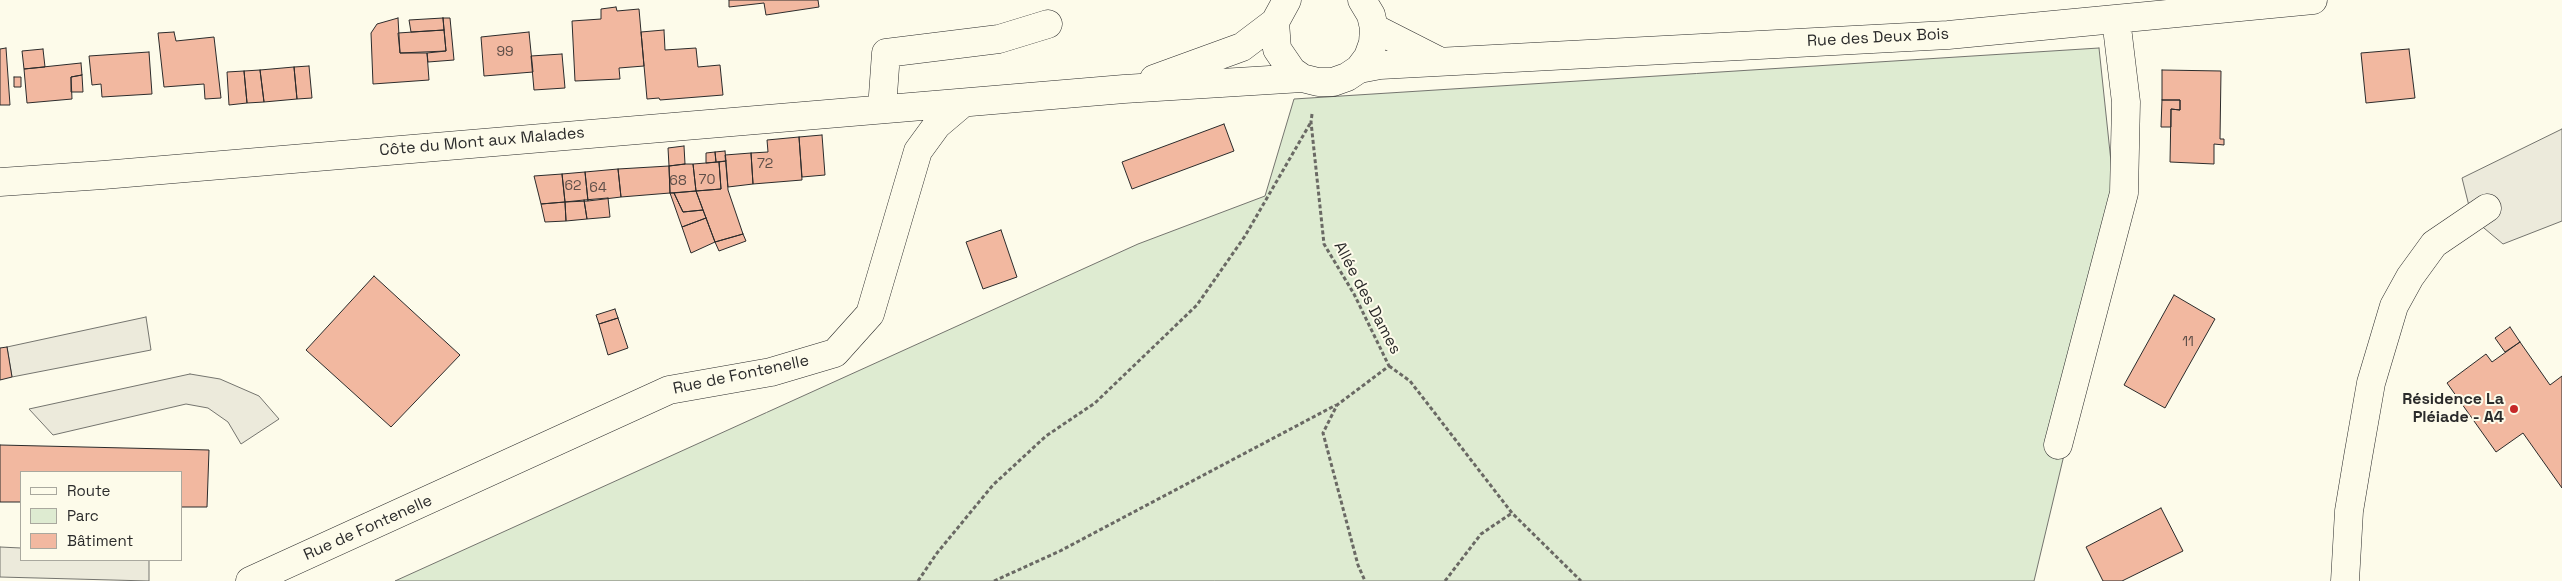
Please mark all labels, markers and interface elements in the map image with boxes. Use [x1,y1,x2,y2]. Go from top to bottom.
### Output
street label: Rue des Deux Bois [1807,25,1949,51]
house number: 99 [496,44,514,60]
street label: Côte du Mont aux Malades [379,123,585,161]
house number: 72 [757,156,773,172]
house number: 70 [699,172,715,188]
house number: 68 [669,173,687,189]
house number: 62 [565,178,581,194]
house number: 64 [589,180,607,196]
street label: Allée des Dames [1329,238,1405,358]
house number: 11 [2182,334,2194,350]
street label: Rue de Fontenelle [671,351,811,399]
place label: Résidence La Pléiade - A4 [2402,390,2504,428]
marker: Résidence La Pléiade - A4 [2508,403,2520,415]
legend [20,471,182,561]
text: Route [67,481,110,500]
street label: Rue de Fontenelle [301,491,435,565]
text: Parc [67,506,99,525]
text: Bâtiment [67,531,133,550]

